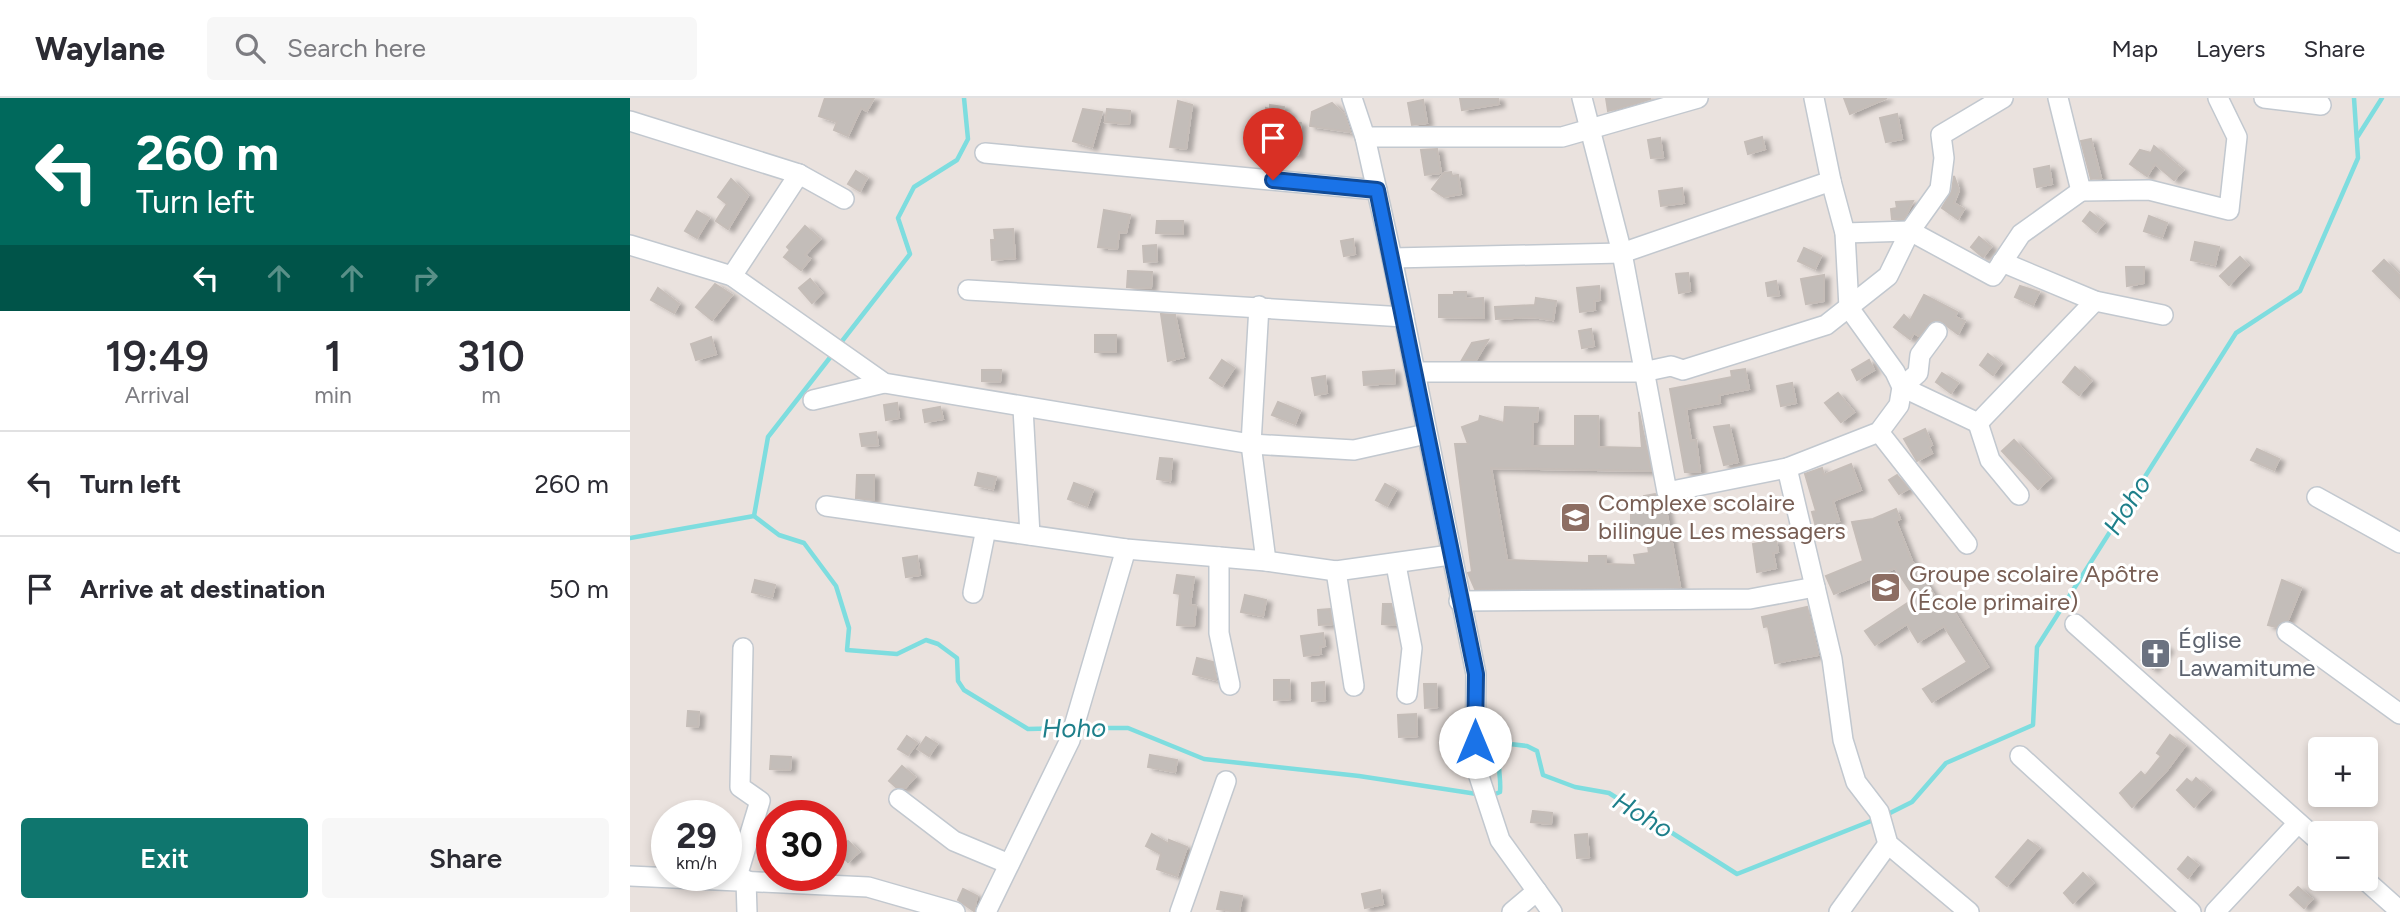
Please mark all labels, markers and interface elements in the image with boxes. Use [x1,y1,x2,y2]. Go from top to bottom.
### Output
search box [207,17,697,80]
text: Waylane [35,29,165,68]
icon: search [231,29,269,67]
text: Search here [287,32,426,64]
text: Map [2111,34,2158,63]
text: Layers [2196,34,2265,63]
text: Share [2303,34,2365,63]
pin [1243,108,1303,180]
icon: arrive [1254,119,1292,157]
text: 260 m [136,123,279,182]
icon: left [21,126,112,217]
text: Turn left [136,183,255,221]
icon: left [187,259,225,297]
icon: ahead [260,259,298,297]
icon: ahead [333,259,371,297]
icon: right [406,259,444,297]
text: 19:49 [105,331,209,382]
text: 1 [324,331,342,382]
text: 310 [457,331,525,382]
text: Arrival [125,381,190,409]
text: min [314,381,352,409]
text: m [481,381,501,409]
icon: left [21,465,59,503]
text: Turn left [80,468,181,500]
text: 260 m [535,468,609,500]
water label: Hoho [2096,469,2158,541]
place label: Complexe scolaire bilingue Les messagers [1598,488,1846,545]
school or university icon: Complexe scolaire bilingue Les messagers [1558,500,1592,534]
place label: Groupe scolaire Apôtre (École primaire) [1909,559,2159,616]
icon: arrive [21,570,59,608]
school or university icon: Groupe scolaire Apôtre (École primaire) [1869,571,1903,605]
text: Arrive at destination [80,573,325,605]
text: 50 m [549,573,609,605]
place label: Église Lawamitume [2178,625,2315,682]
church icon: Église Lawamitume [2138,637,2172,671]
position arrow [1438,705,1512,779]
water label: Hoho [1042,711,1106,745]
map controls [2308,737,2378,891]
button: + [2308,737,2378,807]
water label: Hoho [1607,785,1679,845]
speed limit sign: 30 [756,800,847,891]
text: 29 [676,815,717,857]
button: Exit [21,818,308,898]
button: Share [322,818,609,898]
button: − [2308,821,2378,891]
text: km/h [676,852,717,874]

